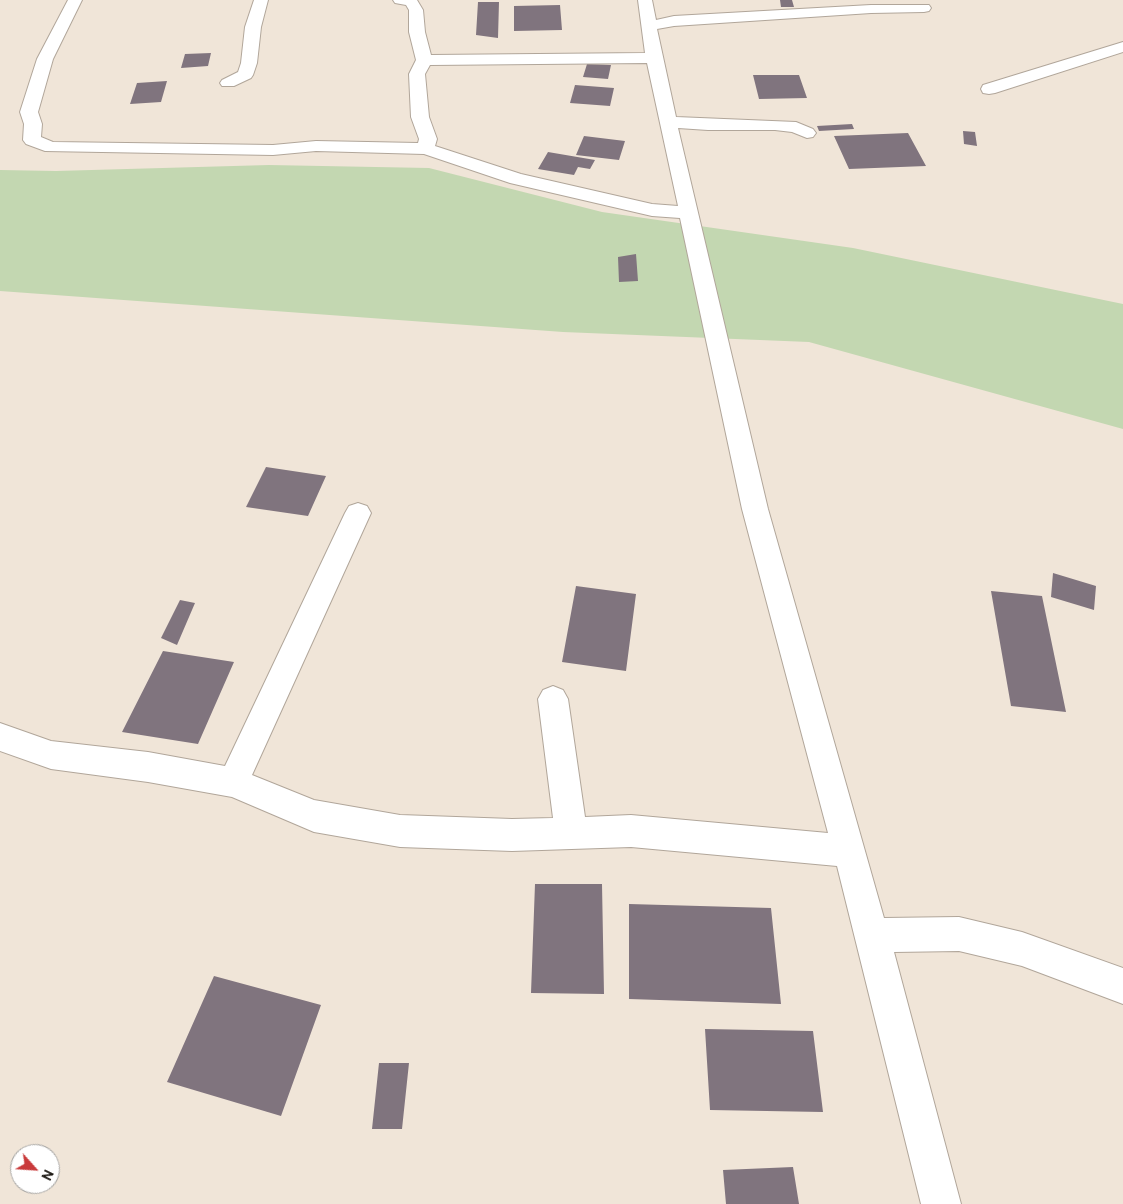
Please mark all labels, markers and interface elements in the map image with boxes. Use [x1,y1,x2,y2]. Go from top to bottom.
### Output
north arrow [10,1144,60,1194]
text: N [37,1167,58,1184]

